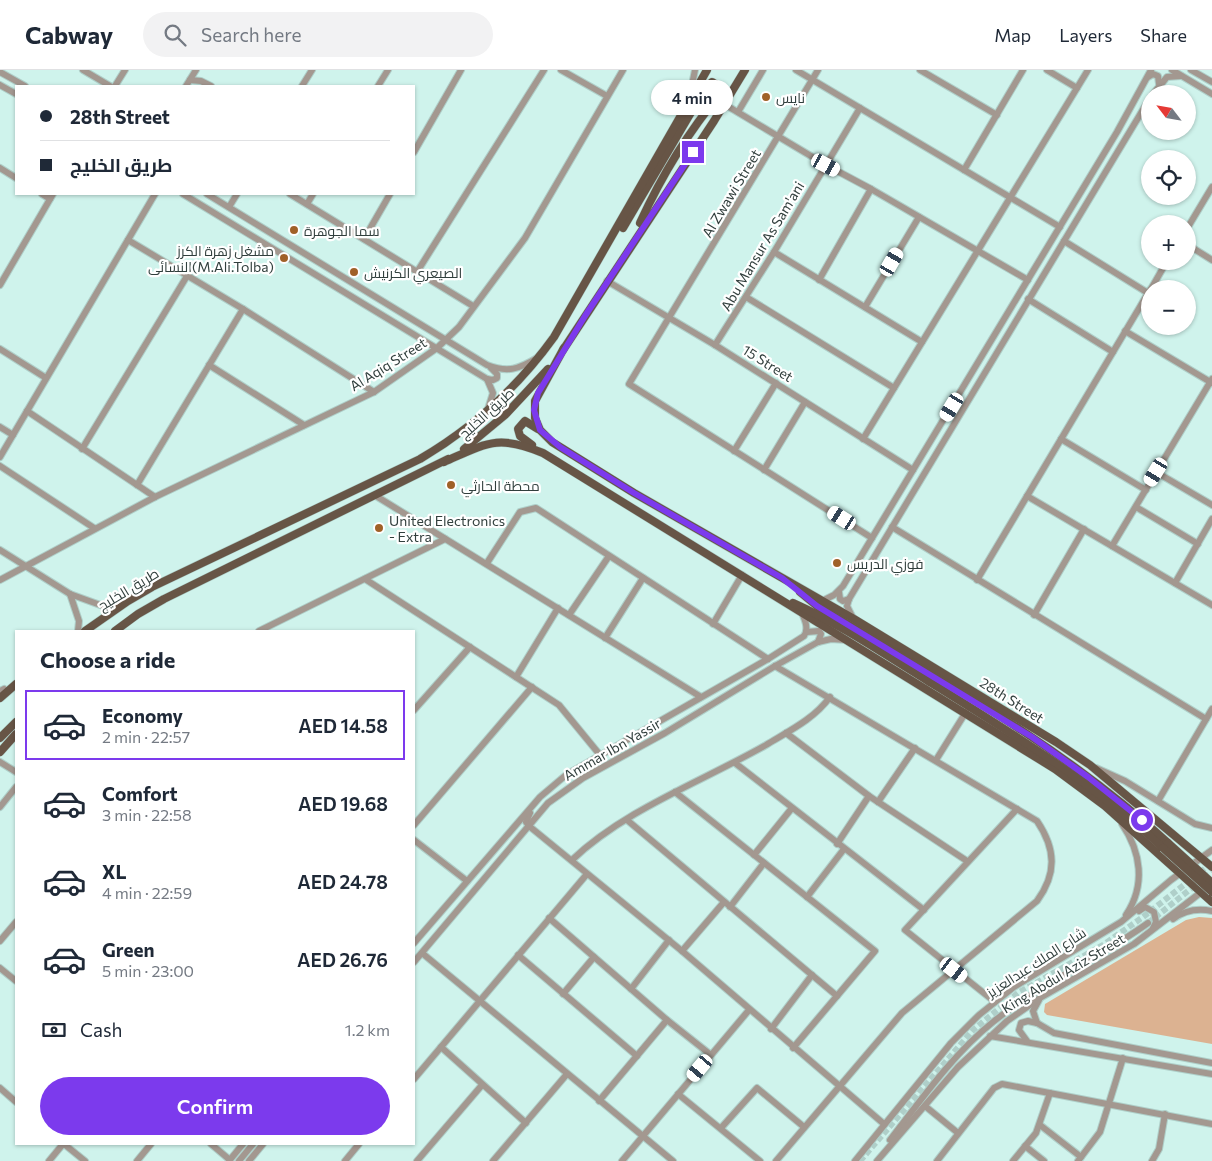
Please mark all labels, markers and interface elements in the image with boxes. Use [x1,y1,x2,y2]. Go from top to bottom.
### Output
search box [143,12,493,57]
text: Cabway [25,20,113,49]
icon: search [161,21,189,49]
text: Search here [201,23,302,46]
text: Map [994,24,1031,46]
text: Layers [1059,24,1112,46]
text: Share [1140,24,1187,46]
callout: 4 min [652,79,734,114]
north arrow [1141,85,1196,140]
map controls [1141,85,1196,335]
text: 4 min [672,88,712,107]
place label: نايس [776,89,805,106]
marker: نايس [760,91,772,103]
text: 28th Street [70,105,170,128]
route end [682,141,704,163]
street label: Al Zwawi Street [698,146,764,240]
button: locate [1141,150,1196,205]
car [809,151,842,179]
text: طريق الخليج [70,153,173,176]
street label: Abu Mansur As Sam'ani [717,178,807,314]
button: + [1141,215,1196,270]
place label: سما الجوهرة [304,222,380,239]
marker: سما الجوهرة [288,224,300,236]
place label: مشغل زهرة الكرز النسائى(M.Ali.Tolba) [148,242,274,275]
car [878,245,905,279]
marker: مشغل زهرة الكرز النسائى(M.Ali.Tolba) [278,252,290,264]
place label: الصيعري الكرنيش [364,264,462,285]
marker: الصيعري الكرنيش [348,266,360,278]
button: − [1141,280,1196,335]
street label: Al Aqiq Street [346,333,430,394]
street label: 15 Street [740,341,797,385]
street label: طريق الخليج [455,384,518,443]
car [937,390,966,424]
car [1141,455,1170,489]
place label: محطة الحارثي [461,477,540,498]
marker: محطة الحارثي [445,479,457,491]
car [825,504,858,532]
place label: United Electronics - Extra [389,512,505,545]
marker: United Electronics - Extra [373,522,385,534]
place label: فوزي الدريس [847,555,924,576]
marker: فوزي الدريس [831,557,843,569]
street label: طريق الخليج [95,564,162,615]
text: Choose a ride [40,646,175,673]
street label: 28th Street [977,674,1047,726]
icon: car [42,703,87,748]
text: Economy [102,704,183,727]
text: AED 14.58 [298,714,388,737]
street label: Ammar Ibn Yassir [560,714,664,784]
text: 2 min · 22:57 [102,727,190,746]
icon: car [42,781,87,826]
text: Comfort [102,782,178,805]
text: AED 19.68 [298,792,388,815]
text: 3 min · 22:58 [102,805,192,824]
route start [1131,809,1153,831]
icon: car [42,859,87,904]
text: XL [102,860,127,883]
text: AED 24.78 [297,870,388,893]
text: 4 min · 22:59 [102,883,192,902]
street label: شارع الملك عبدالعزيز [982,924,1089,1002]
street label: King Abdul Aziz Street [998,929,1128,1017]
icon: car [42,937,87,982]
text: Green [102,938,154,961]
text: AED 26.76 [297,948,388,971]
car [937,955,970,985]
text: 5 min · 23:00 [102,961,194,980]
icon: cash [40,1016,68,1044]
text: Cash [80,1018,122,1041]
text: 1.2 km [345,1020,390,1039]
car [684,1052,715,1084]
button: Confirm [40,1077,390,1135]

